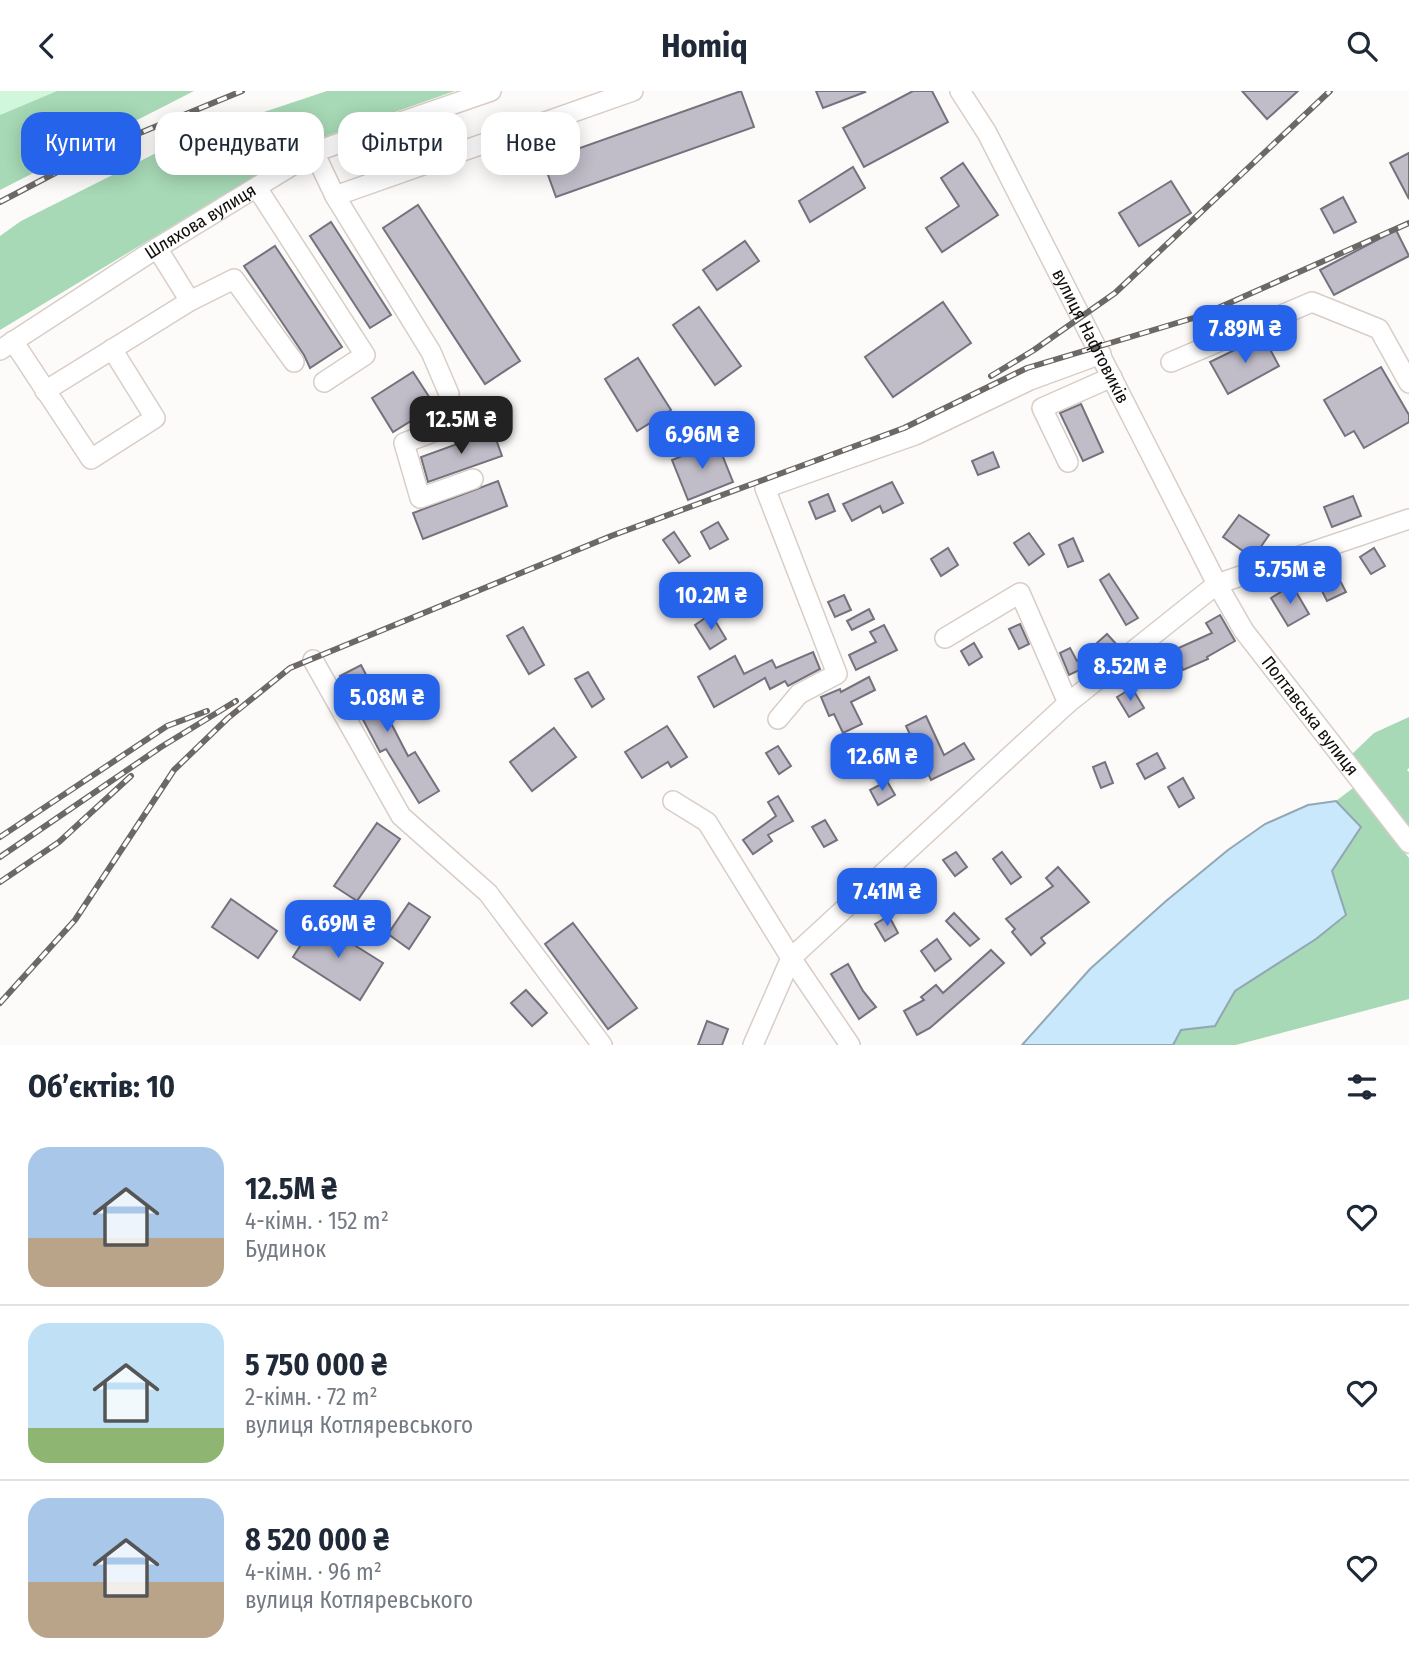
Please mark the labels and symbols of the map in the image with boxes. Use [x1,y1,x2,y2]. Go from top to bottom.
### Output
street label: Шляхова вулиця [141,179,260,264]
street label: вулиця Нафтовиків [1047,265,1134,407]
pin: 7.89M ₴ [1180,306,1310,365]
pin: 12.5M ₴ [396,397,526,456]
pin: 6.96M ₴ [637,411,767,471]
pin: 5.75M ₴ [1225,547,1355,606]
pin: 10.2M ₴ [646,573,776,632]
pin: 8.52M ₴ [1065,643,1195,703]
street label: Полтавська вулиця [1257,652,1363,780]
pin: 5.08M ₴ [322,675,452,734]
pin: 12.6M ₴ [817,733,947,793]
pin: 7.41M ₴ [822,869,952,928]
pin: 6.69M ₴ [273,901,403,960]

